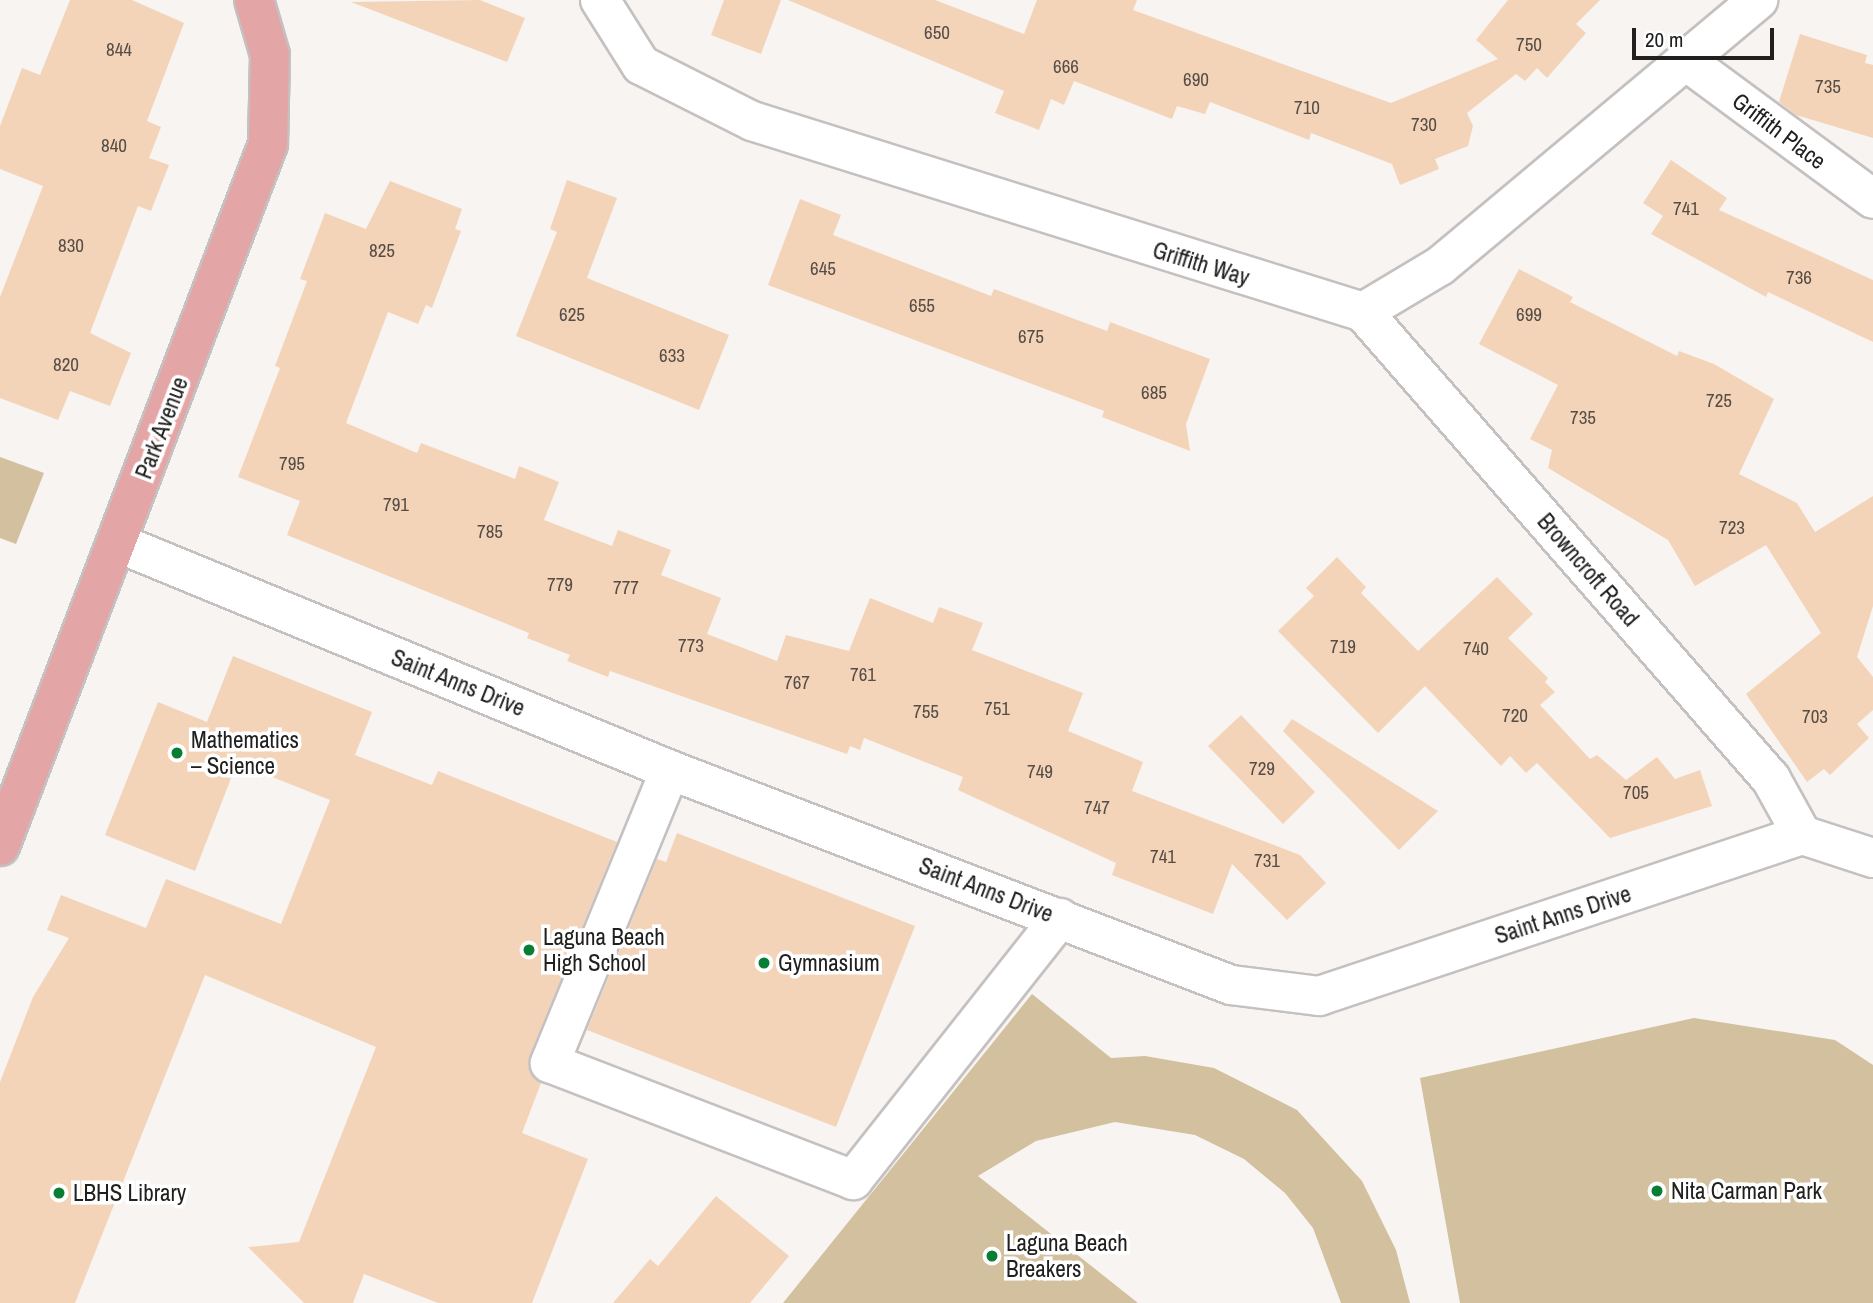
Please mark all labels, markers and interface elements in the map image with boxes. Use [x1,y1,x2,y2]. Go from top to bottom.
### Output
scale bar [1635,14,1777,58]
house number: 650 [924,22,950,44]
text: 20 m [1645,25,1683,54]
house number: 750 [1516,34,1542,56]
house number: 844 [106,39,132,61]
house number: 666 [1053,56,1079,78]
house number: 690 [1183,69,1209,91]
house number: 735 [1815,76,1841,98]
street label: Griffith Place [1727,87,1831,175]
house number: 710 [1294,97,1320,119]
house number: 730 [1411,114,1437,136]
house number: 840 [101,135,127,157]
house number: 741 [1673,198,1699,220]
house number: 830 [58,235,84,257]
street label: Griffith Way [1149,236,1253,292]
house number: 825 [369,240,395,262]
house number: 645 [810,258,836,280]
house number: 736 [1786,267,1812,289]
house number: 655 [909,295,935,317]
house number: 625 [559,304,585,326]
house number: 699 [1516,304,1542,326]
house number: 675 [1018,326,1044,348]
house number: 633 [659,345,685,367]
house number: 820 [53,354,79,376]
street label: Park Avenue [130,373,194,483]
house number: 685 [1141,382,1167,404]
house number: 725 [1706,390,1732,412]
house number: 735 [1570,407,1596,429]
house number: 795 [279,453,305,475]
house number: 791 [383,494,409,516]
street label: Browncroft Road [1532,508,1644,632]
house number: 723 [1719,517,1745,539]
house number: 785 [477,521,503,543]
house number: 779 [547,574,573,596]
house number: 777 [613,577,639,599]
house number: 773 [678,635,704,657]
house number: 719 [1330,636,1356,658]
house number: 740 [1463,638,1489,660]
street label: Saint Anns Drive [387,643,529,723]
house number: 761 [850,664,876,686]
house number: 767 [784,672,810,694]
house number: 751 [984,698,1010,720]
house number: 755 [913,701,939,723]
house number: 720 [1502,705,1528,727]
house number: 703 [1802,706,1828,728]
place label: Mathematics – Science [191,726,299,780]
marker: Mathematics – Science [169,745,185,761]
house number: 729 [1249,758,1275,780]
house number: 749 [1027,761,1053,783]
house number: 705 [1623,782,1649,804]
house number: 747 [1084,797,1110,819]
house number: 741 [1150,846,1176,868]
house number: 731 [1254,850,1280,872]
street label: Saint Anns Drive [915,852,1057,928]
street label: Saint Anns Drive [1491,880,1635,950]
place label: Laguna Beach High School [543,923,665,977]
marker: Laguna Beach High School [521,942,537,958]
place label: Gymnasium [778,949,880,977]
marker: Gymnasium [756,955,772,971]
place label: Nita Carman Park [1671,1177,1822,1205]
place label: LBHS Library [73,1179,186,1207]
marker: Nita Carman Park [1649,1183,1665,1199]
marker: LBHS Library [51,1185,67,1201]
place label: Laguna Beach Breakers [1006,1229,1128,1283]
marker: Laguna Beach Breakers [984,1248,1000,1264]

